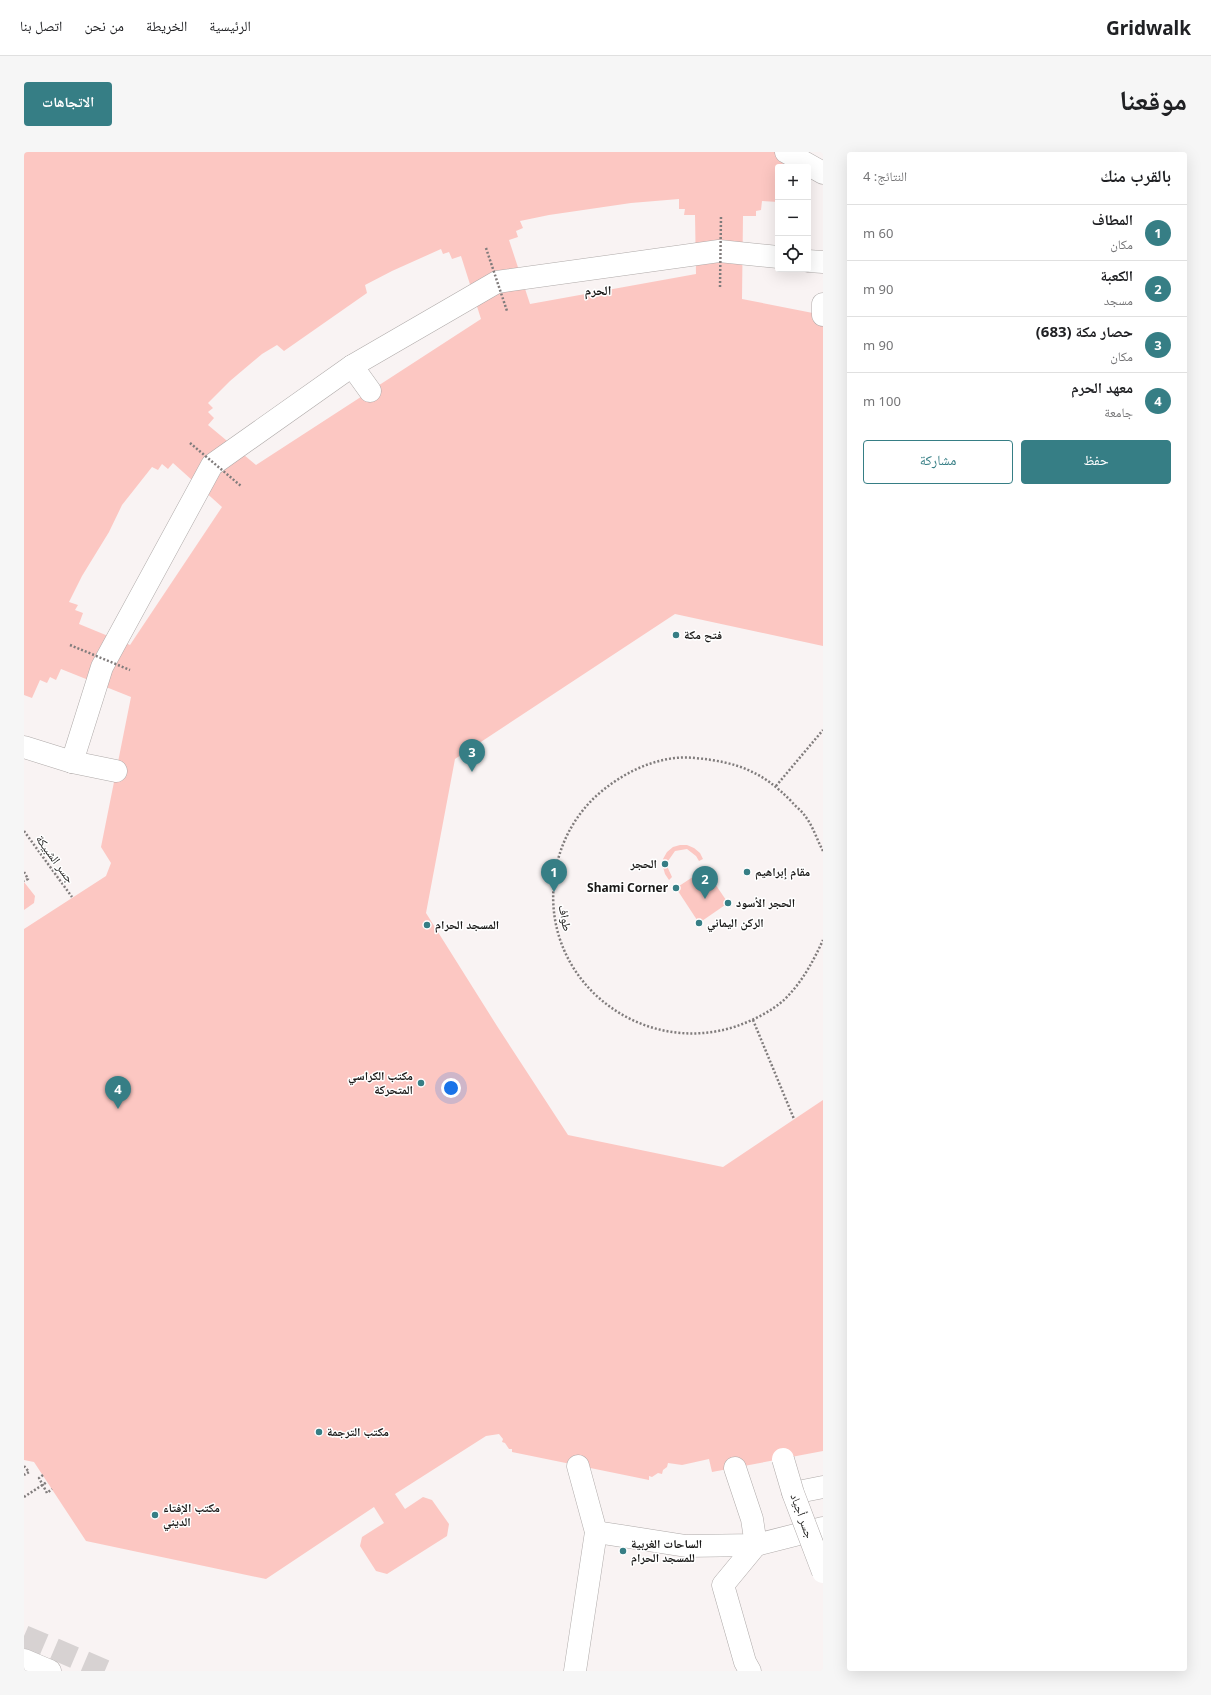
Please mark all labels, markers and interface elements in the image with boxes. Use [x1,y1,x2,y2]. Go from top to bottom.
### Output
text: Gridwalk [1106,15,1191,41]
text: اتصل بنا [20,16,62,35]
text: من نحن [84,16,124,35]
text: الخريطة [146,16,187,35]
text: الرئيسية [209,16,251,35]
text: موقعنا [1119,80,1187,118]
button: الاتجاهات [24,82,112,126]
map controls [775,164,811,272]
button: + [775,164,811,200]
text: بالقرب منك [1100,164,1171,187]
text: النتائج: 4 [863,167,907,185]
button: − [775,200,811,236]
text: المطاف [1092,209,1133,229]
text: 60 m [863,224,893,242]
text: 1 [1154,224,1162,242]
text: مكان [1110,235,1133,253]
button: locate [775,236,811,272]
text: الكعبة [1100,265,1133,285]
text: 90 m [863,280,893,298]
text: 2 [1154,280,1162,298]
district label: الحرم [585,281,611,300]
text: مسجد [1104,291,1133,309]
text: حصار مكة (683) [1036,321,1133,341]
text: 90 m [863,336,893,354]
text: 3 [1154,336,1162,354]
text: مكان [1110,347,1133,365]
text: معهد الحرم [1071,377,1133,397]
text: 100 m [863,392,901,410]
text: 4 [1154,392,1162,410]
text: جامعة [1104,403,1133,421]
button: مشاركة [863,440,1013,484]
button: حفظ [1021,440,1171,484]
place label: فتح مكة [684,626,722,643]
marker: فتح مكة [671,630,681,640]
pin: 3 [459,739,485,772]
street label: جسر الشبيكة [32,831,79,887]
place label: الحجر [629,855,657,872]
pin: 1 [541,859,567,892]
marker: الحجر [660,859,670,869]
place label: مقام إبراهيم [755,863,811,880]
pin: 2 [692,866,718,899]
marker: مقام إبراهيم [742,867,752,877]
place label: Shami Corner [587,879,669,896]
marker: Shami Corner [671,883,681,893]
place label: الحجر الأسود [736,894,795,911]
marker: الحجر الأسود [723,898,733,908]
street label: طواف [555,903,576,933]
place label: الركن اليماني [707,914,764,933]
place label: المسجد الحرام [435,916,499,933]
marker: الركن اليماني [694,918,704,928]
marker: المسجد الحرام [422,920,432,930]
place label: مكتب الكراسي المتحركة [348,1067,413,1098]
pin: 4 [105,1076,131,1109]
marker: مكتب الكراسي المتحركة [416,1078,426,1088]
your location [441,1078,461,1098]
place label: مكتب الترجمة [327,1423,389,1440]
marker: مكتب الترجمة [314,1427,324,1437]
street label: جسر أجياد [787,1491,819,1541]
place label: مكتب الإفتاء الديني [163,1499,220,1532]
marker: مكتب الإفتاء الديني [150,1510,160,1520]
place label: الساحات الغربية للمسجد الحرام [631,1535,702,1566]
marker: الساحات الغربية للمسجد الحرام [618,1546,628,1556]

